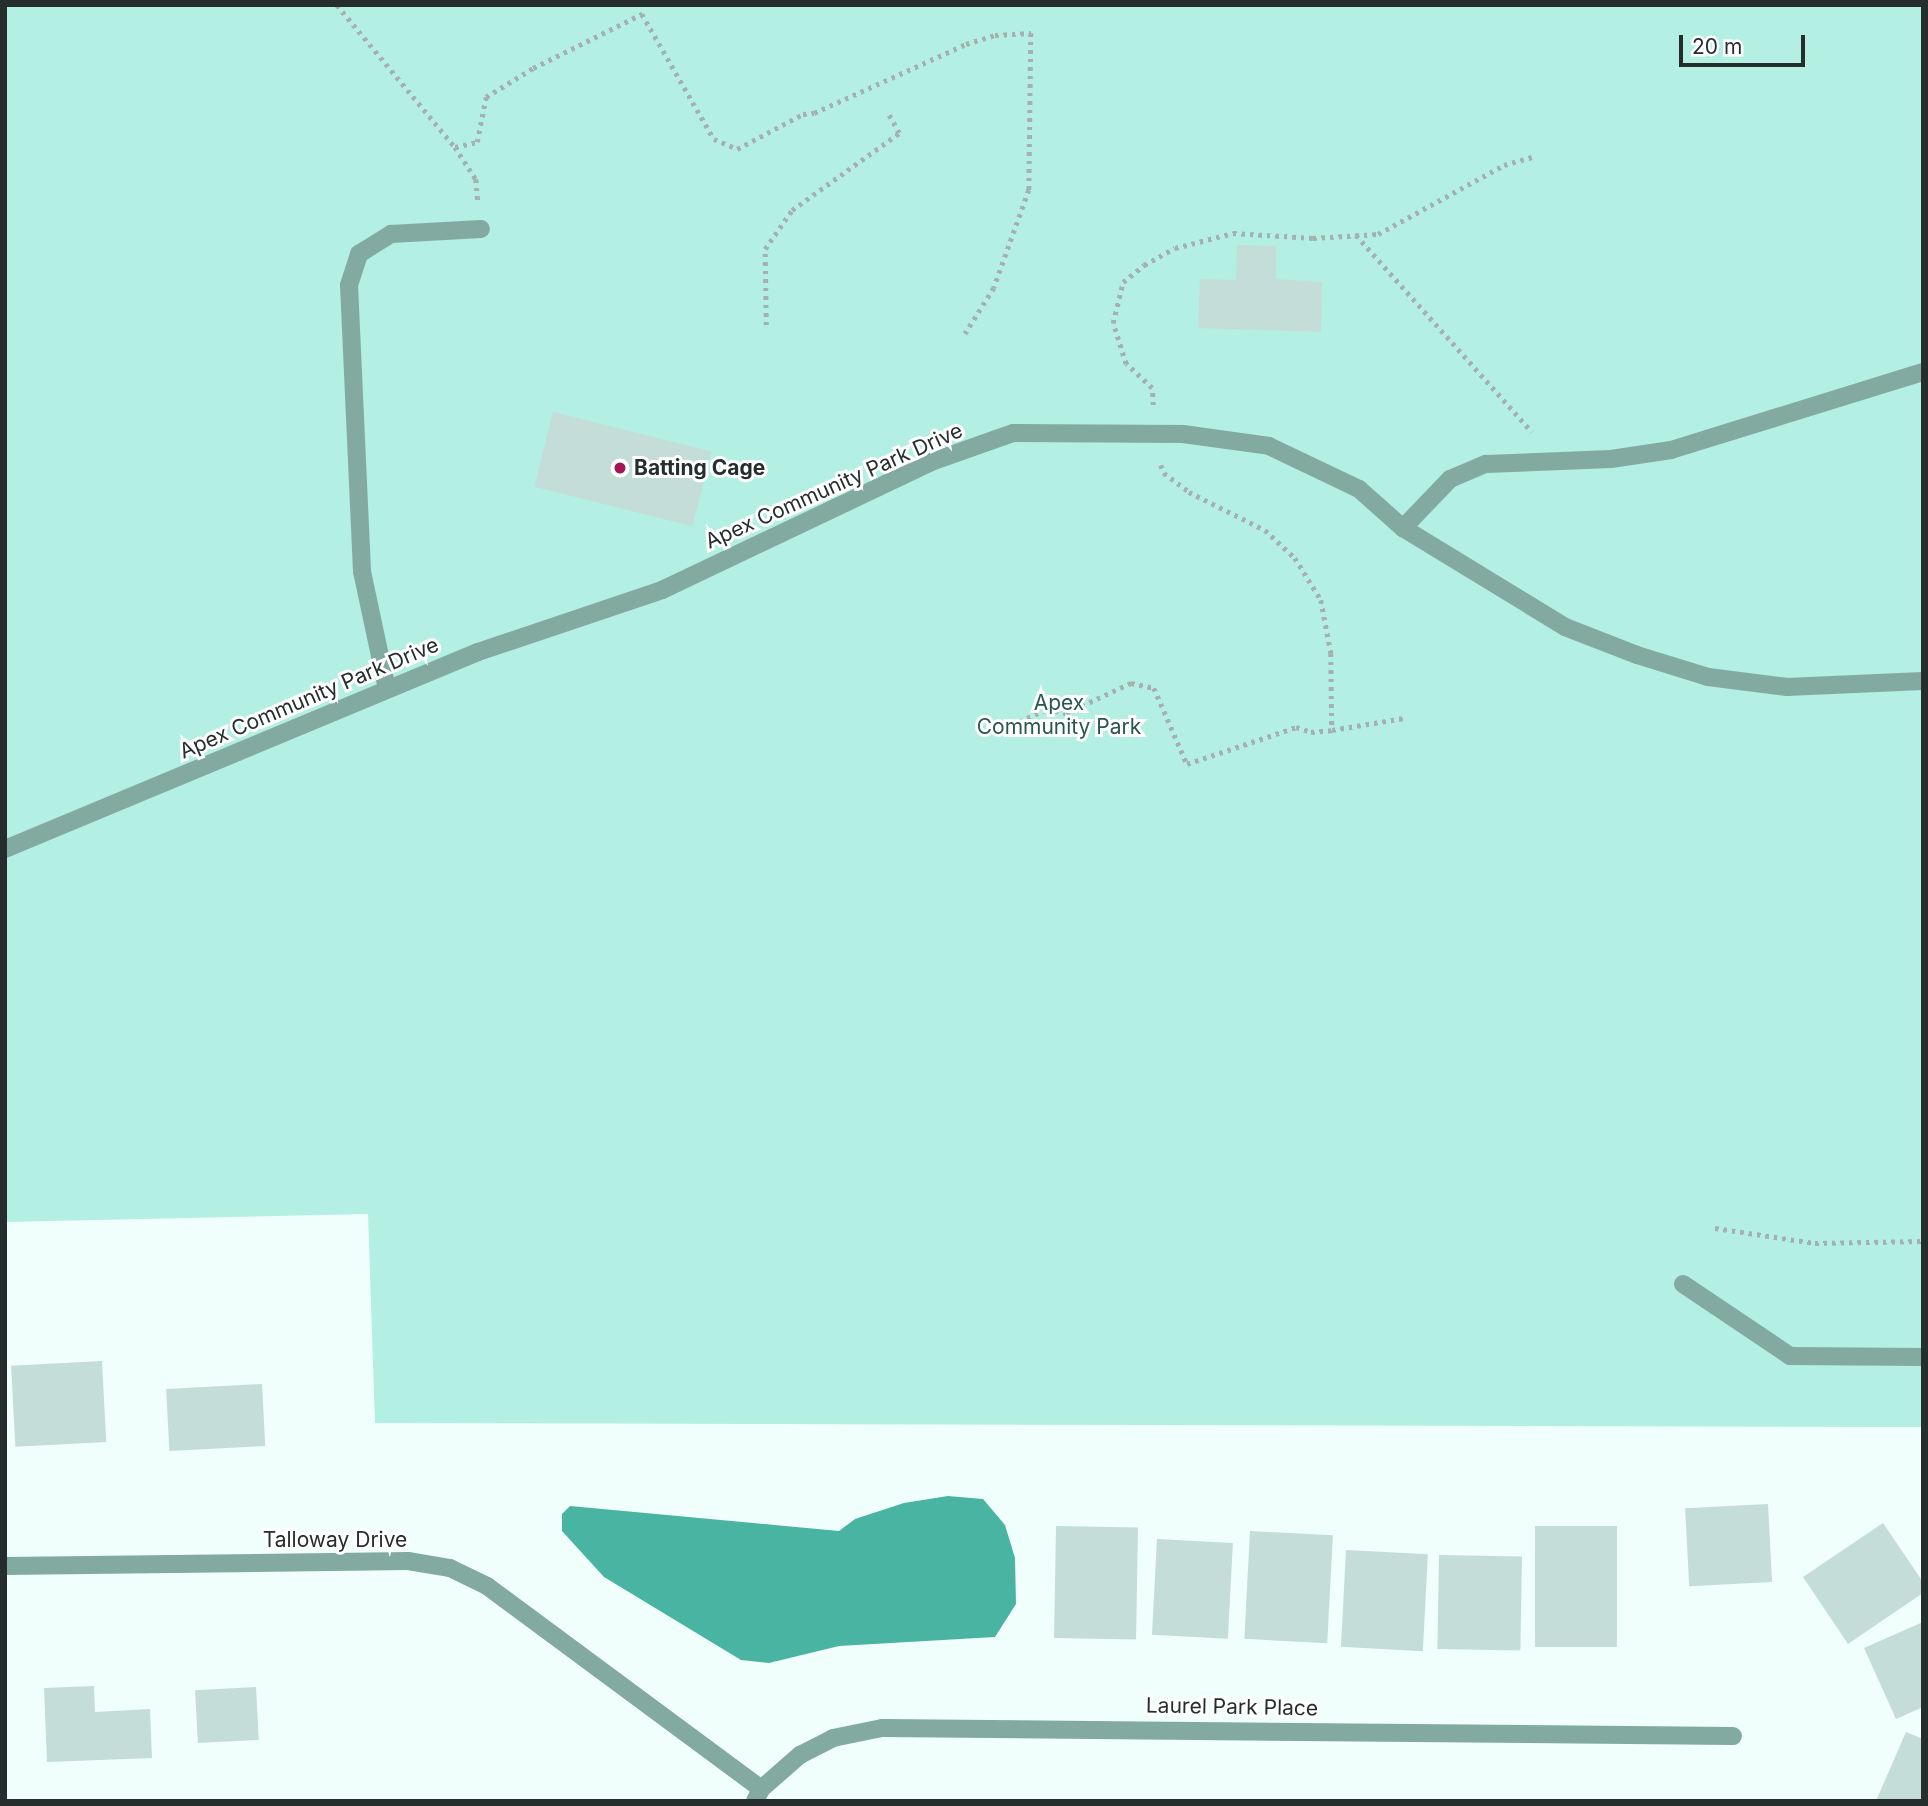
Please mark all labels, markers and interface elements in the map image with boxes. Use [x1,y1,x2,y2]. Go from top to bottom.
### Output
scale bar [1683,21,1809,65]
text: 20 m [1692,34,1742,59]
street label: Apex Community Park Drive [701,418,967,554]
place label: Batting Cage [634,455,765,481]
marker: Batting Cage [612,460,628,476]
street label: Apex Community Park Drive [176,632,442,764]
park label: Apex Community Park [977,690,1141,740]
street label: Talloway Drive [263,1527,407,1553]
street label: Laurel Park Place [1146,1693,1318,1721]

